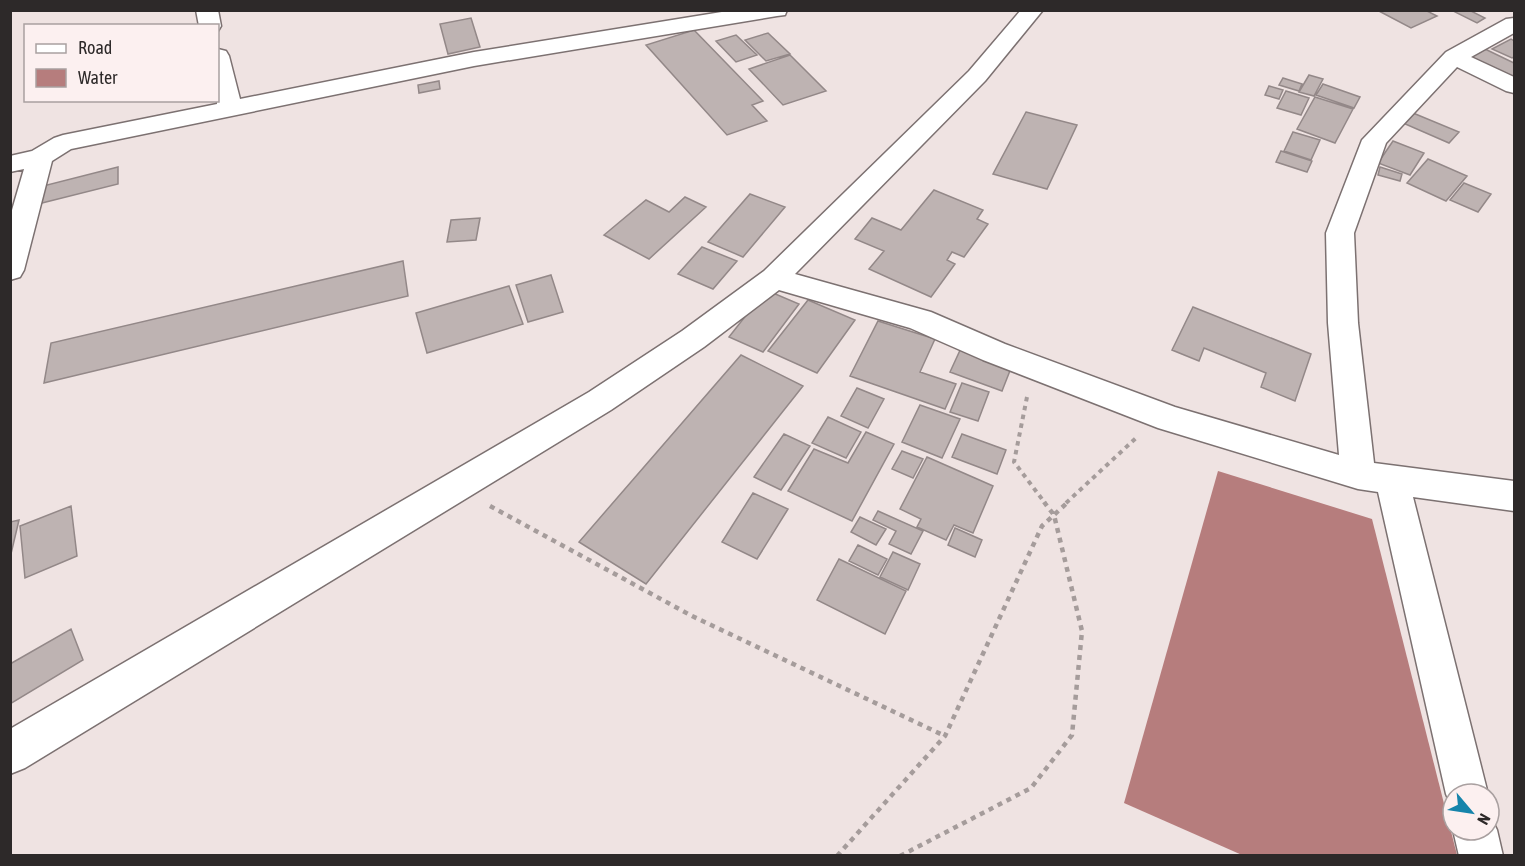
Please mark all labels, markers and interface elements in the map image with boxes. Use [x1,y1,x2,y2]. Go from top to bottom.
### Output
legend [24,24,219,102]
text: Road [78,37,112,58]
text: Water [78,67,118,88]
north arrow [1441,782,1501,842]
text: N [1474,811,1494,828]

